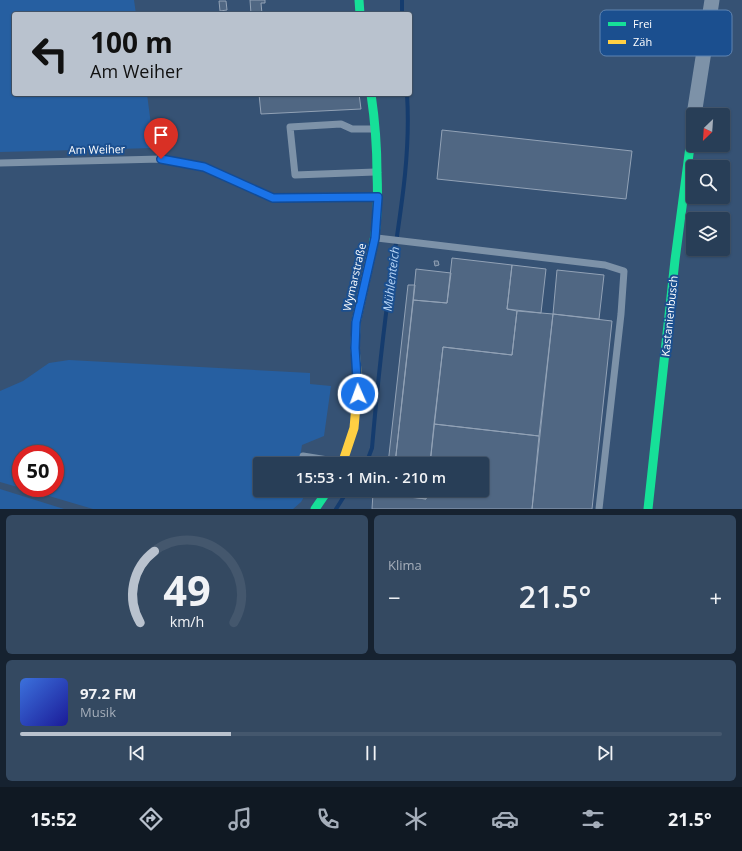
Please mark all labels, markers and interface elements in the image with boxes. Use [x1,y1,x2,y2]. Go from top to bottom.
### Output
legend [600,10,732,56]
text: Frei [633,16,652,31]
text: 100 m [90,23,173,61]
icon: left [24,28,76,80]
text: Zäh [633,34,652,49]
text: Am Weiher [90,59,183,83]
north arrow [686,108,730,152]
map controls [686,108,730,256]
pin [144,118,178,159]
icon: arrive [150,124,172,146]
street label: Am Weiher [69,141,126,157]
button: search [686,160,730,204]
button: layers [686,212,730,256]
street label: Wymarstraße [339,242,369,312]
water label: Mühlenteich [379,246,403,312]
street label: Kastanienbusch [657,275,681,357]
position arrow [337,373,379,415]
speed limit sign: 50 [12,445,64,497]
text: 15:53 · 1 Min. · 210 m [296,467,446,487]
text: Klima [388,556,422,574]
text: 49 [163,561,211,617]
text: 21.5° [519,576,591,617]
text: − [388,582,401,612]
text: + [709,582,722,612]
text: km/h [170,611,204,630]
text: 97.2 FM [80,683,136,703]
text: Musik [80,703,116,721]
icon: previous [126,742,148,764]
icon: pause [360,742,382,764]
icon: next [594,742,616,764]
icon: directions [137,805,165,833]
icon: music [226,805,254,833]
icon: phone [314,805,342,833]
icon: climate [402,805,430,833]
icon: car [491,805,519,833]
icon: filters [579,805,607,833]
text: 15:52 [30,807,77,831]
text: 21.5° [668,807,712,831]

